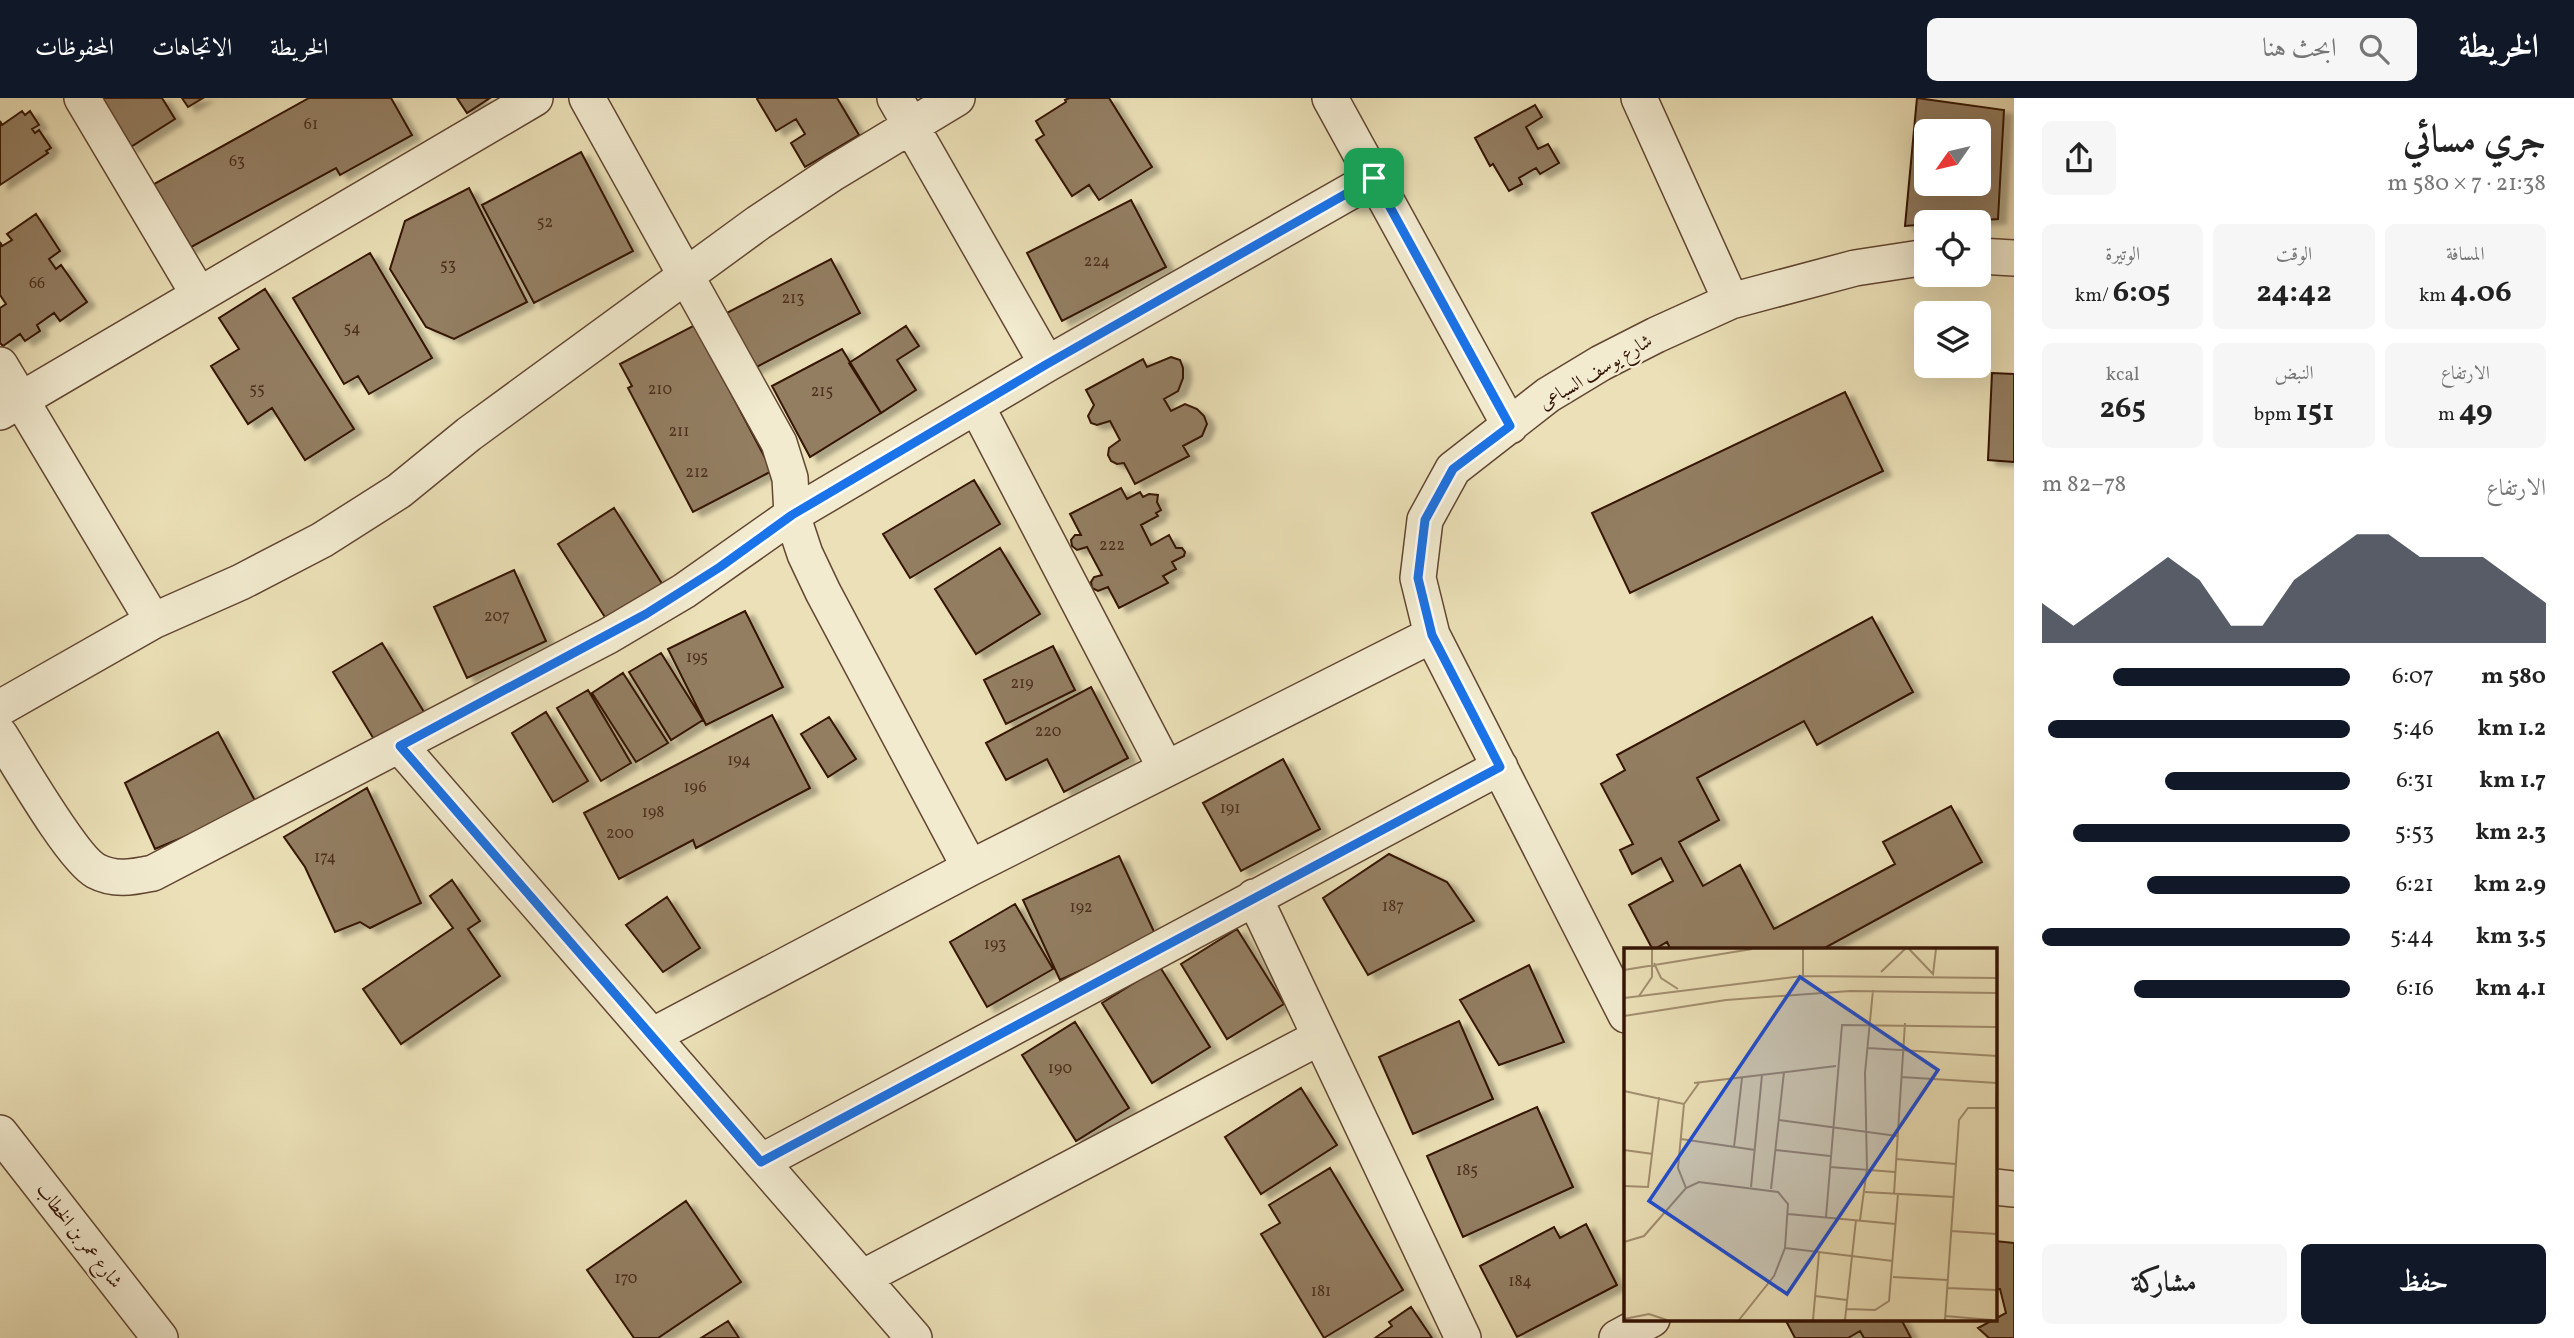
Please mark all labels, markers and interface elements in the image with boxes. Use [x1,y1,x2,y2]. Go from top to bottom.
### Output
search box [1927,18,2417,81]
text: الخريطة [2459,26,2539,72]
icon: search [2355,30,2393,68]
text: ابحث هنا [2262,31,2337,67]
text: المحفوظات [35,32,114,66]
text: الاتجاهات [152,32,232,66]
text: الخريطة [270,32,329,66]
house number: 61 [304,114,318,136]
text: جري مسائي [2403,115,2546,168]
north arrow [1914,119,1992,196]
map controls [1914,119,1991,378]
button: share [2042,121,2116,195]
pin [1344,148,1404,208]
house number: 63 [229,151,245,173]
icon: arrive [1355,159,1393,197]
text: 21:38 · 7 × 580 m [2388,168,2546,200]
button: locate [1914,210,1991,287]
house number: 52 [537,212,553,234]
text: الوتيرة [2105,242,2140,268]
text: الوقت [2276,242,2312,268]
text: المسافة [2446,242,2485,268]
house number: 224 [1084,251,1110,273]
house number: 53 [440,255,456,277]
text: 6:05 [2113,272,2171,314]
text: 24:42 [2256,272,2332,314]
text: 4.06 [2450,272,2512,314]
house number: 66 [29,273,45,295]
text: /km [2075,283,2113,309]
text: km [2419,283,2450,309]
house number: 213 [781,288,805,310]
button: layers [1914,301,1991,378]
house number: 54 [343,318,361,340]
street label: شارع يوسف السباعى [1534,329,1658,418]
text: النبض [2274,361,2314,387]
text: الارتفاع [2441,361,2490,387]
text: kcal [2106,362,2140,388]
house number: 55 [249,379,265,401]
house number: 210 [648,379,672,401]
house number: 215 [811,381,833,403]
text: 265 [2099,388,2146,430]
text: 151 [2296,391,2334,433]
text: 49 [2459,391,2493,433]
text: bpm [2254,402,2296,428]
text: m [2438,402,2459,428]
house number: 211 [668,421,690,443]
house number: 212 [685,462,709,484]
text: 78–82 m [2042,469,2126,501]
text: الارتفاع [2486,473,2546,505]
house number: 222 [1099,535,1125,557]
house number: 207 [484,606,510,628]
house number: 195 [686,647,708,669]
text: 6:07 [2392,661,2434,693]
text: 580 m [2481,661,2546,693]
house number: 219 [1010,673,1034,695]
text: 5:46 [2392,713,2434,745]
text: 1.2 km [2477,713,2546,745]
house number: 220 [1035,721,1061,743]
house number: 194 [727,750,751,772]
text: 6:31 [2396,765,2434,797]
text: 1.7 km [2479,765,2546,797]
house number: 196 [683,777,707,799]
house number: 191 [1220,798,1240,820]
house number: 198 [642,802,664,824]
text: 5:53 [2395,817,2434,849]
text: 2.3 km [2475,817,2546,849]
house number: 200 [606,823,634,845]
house number: 174 [314,847,336,869]
text: 6:21 [2396,869,2434,901]
text: 2.9 km [2474,869,2546,901]
house number: 187 [1382,896,1404,918]
house number: 192 [1069,897,1093,919]
text: 5:44 [2390,921,2434,953]
text: 3.5 km [2476,921,2546,953]
house number: 193 [984,934,1006,956]
inset map [1624,948,1996,1320]
text: 6:16 [2396,973,2434,1005]
text: 4.1 km [2475,973,2546,1005]
house number: 190 [1048,1058,1072,1080]
house number: 185 [1456,1160,1478,1182]
street label: شارع عمر بن الخطاب [28,1178,128,1295]
button: مشاركة [2042,1244,2287,1324]
button: حفظ [2301,1244,2546,1324]
house number: 170 [615,1268,637,1290]
house number: 184 [1508,1271,1532,1293]
house number: 181 [1311,1281,1331,1303]

